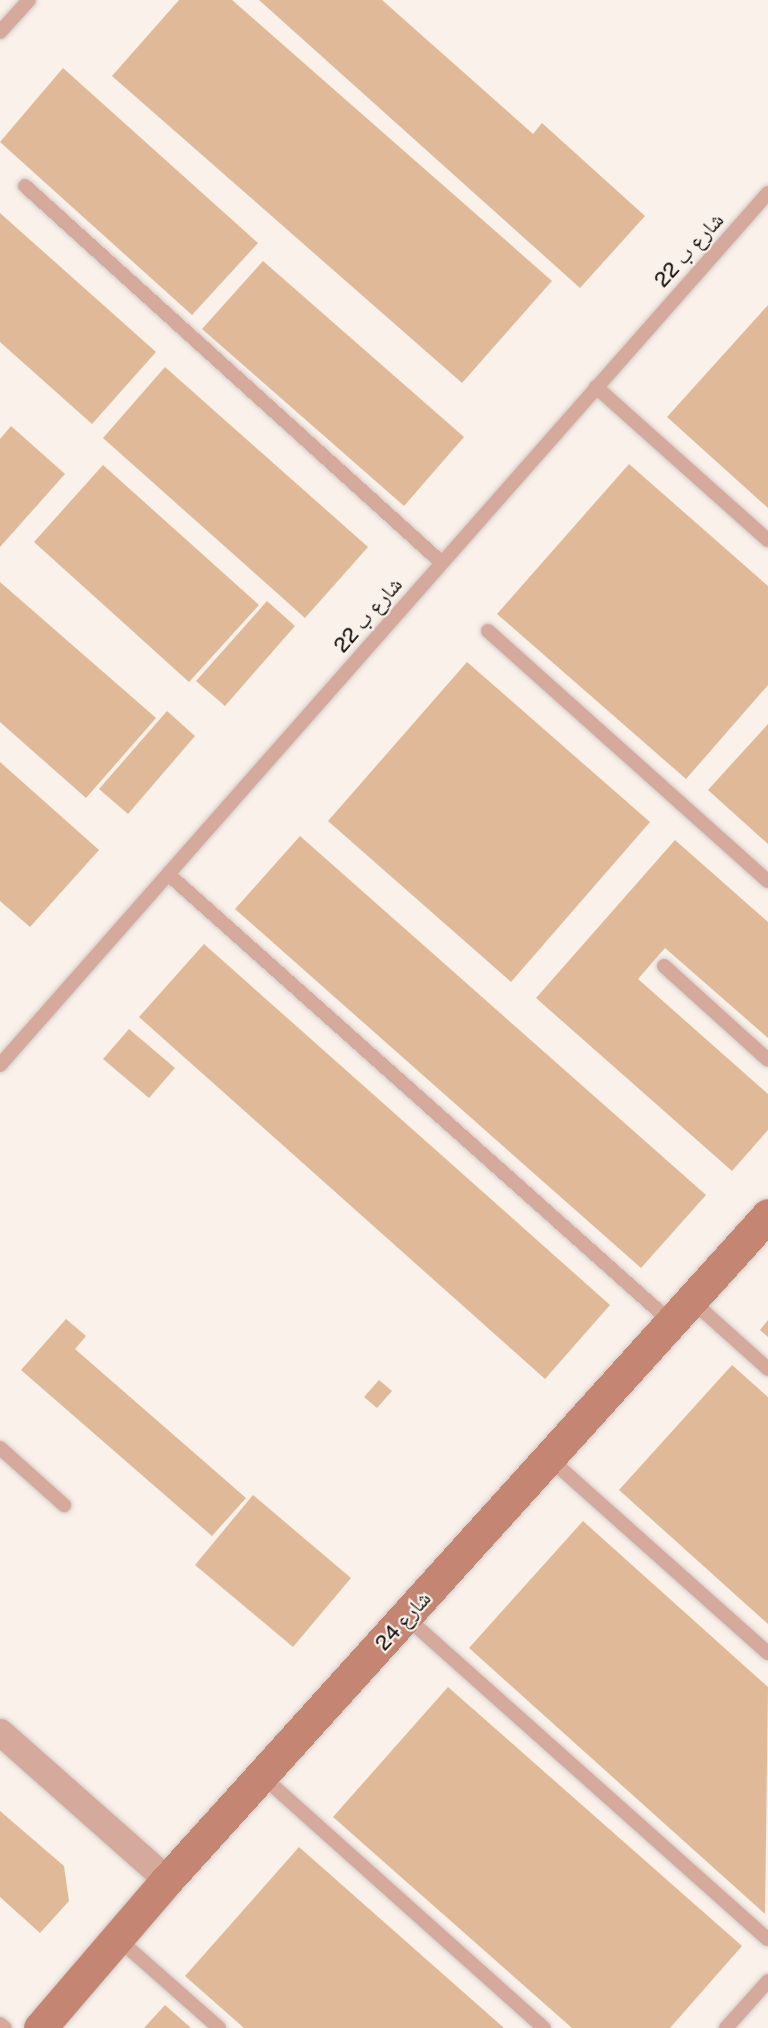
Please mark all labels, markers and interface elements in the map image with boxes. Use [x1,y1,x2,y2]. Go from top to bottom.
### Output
street label: شارع ب 22 [649,208,729,292]
street label: شارع ب 22 [329,572,407,658]
street label: شارع 24 [370,1586,436,1656]

